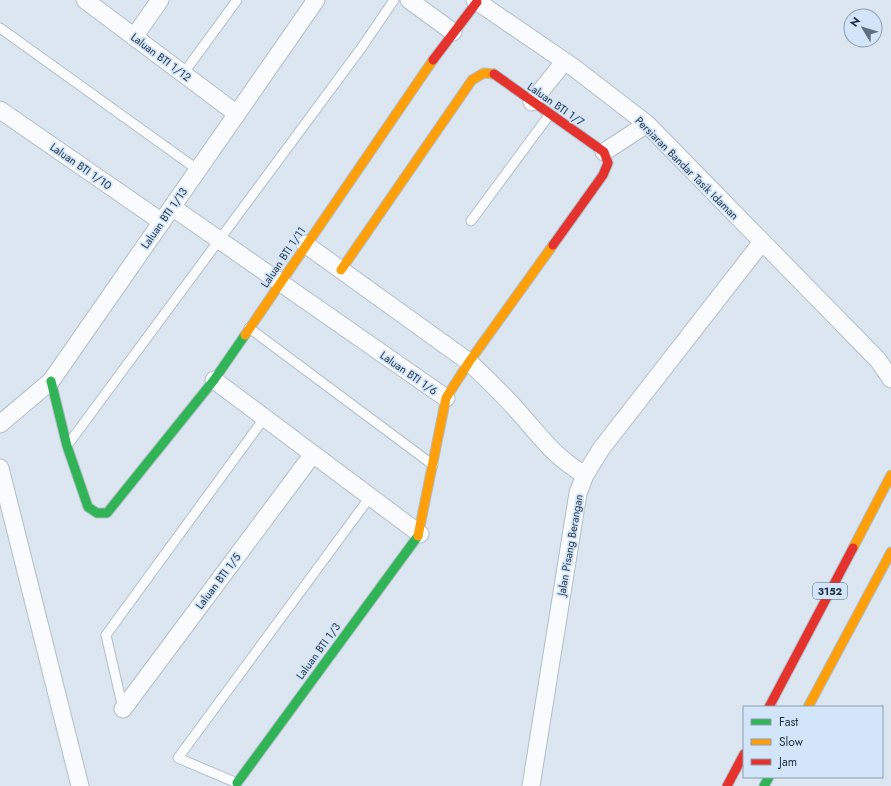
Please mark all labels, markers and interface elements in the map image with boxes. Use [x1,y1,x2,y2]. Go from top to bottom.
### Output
north arrow [843,8,883,48]
text: N [846,13,864,30]
street label: Laluan BTI 1/12 [128,29,194,85]
street label: Laluan BTI 1/7 [524,78,588,130]
street label: Persiaran Bandar Tasik Idaman [632,113,742,223]
street label: Laluan BTI 1/10 [47,139,115,193]
street label: Laluan BTI 1/13 [137,184,191,252]
street label: Laluan BTI 1/11 [257,223,309,291]
street label: Laluan BTI 1/6 [377,347,441,399]
street label: Jalan Pisang Berangan [553,493,587,599]
street label: Laluan BTI 1/5 [192,550,244,612]
road number: 3152 [813,583,847,599]
street label: Laluan BTI 1/3 [292,619,344,683]
legend [743,706,883,778]
text: Fast [779,713,798,731]
text: Slow [779,733,804,751]
text: Jam [777,753,797,771]

